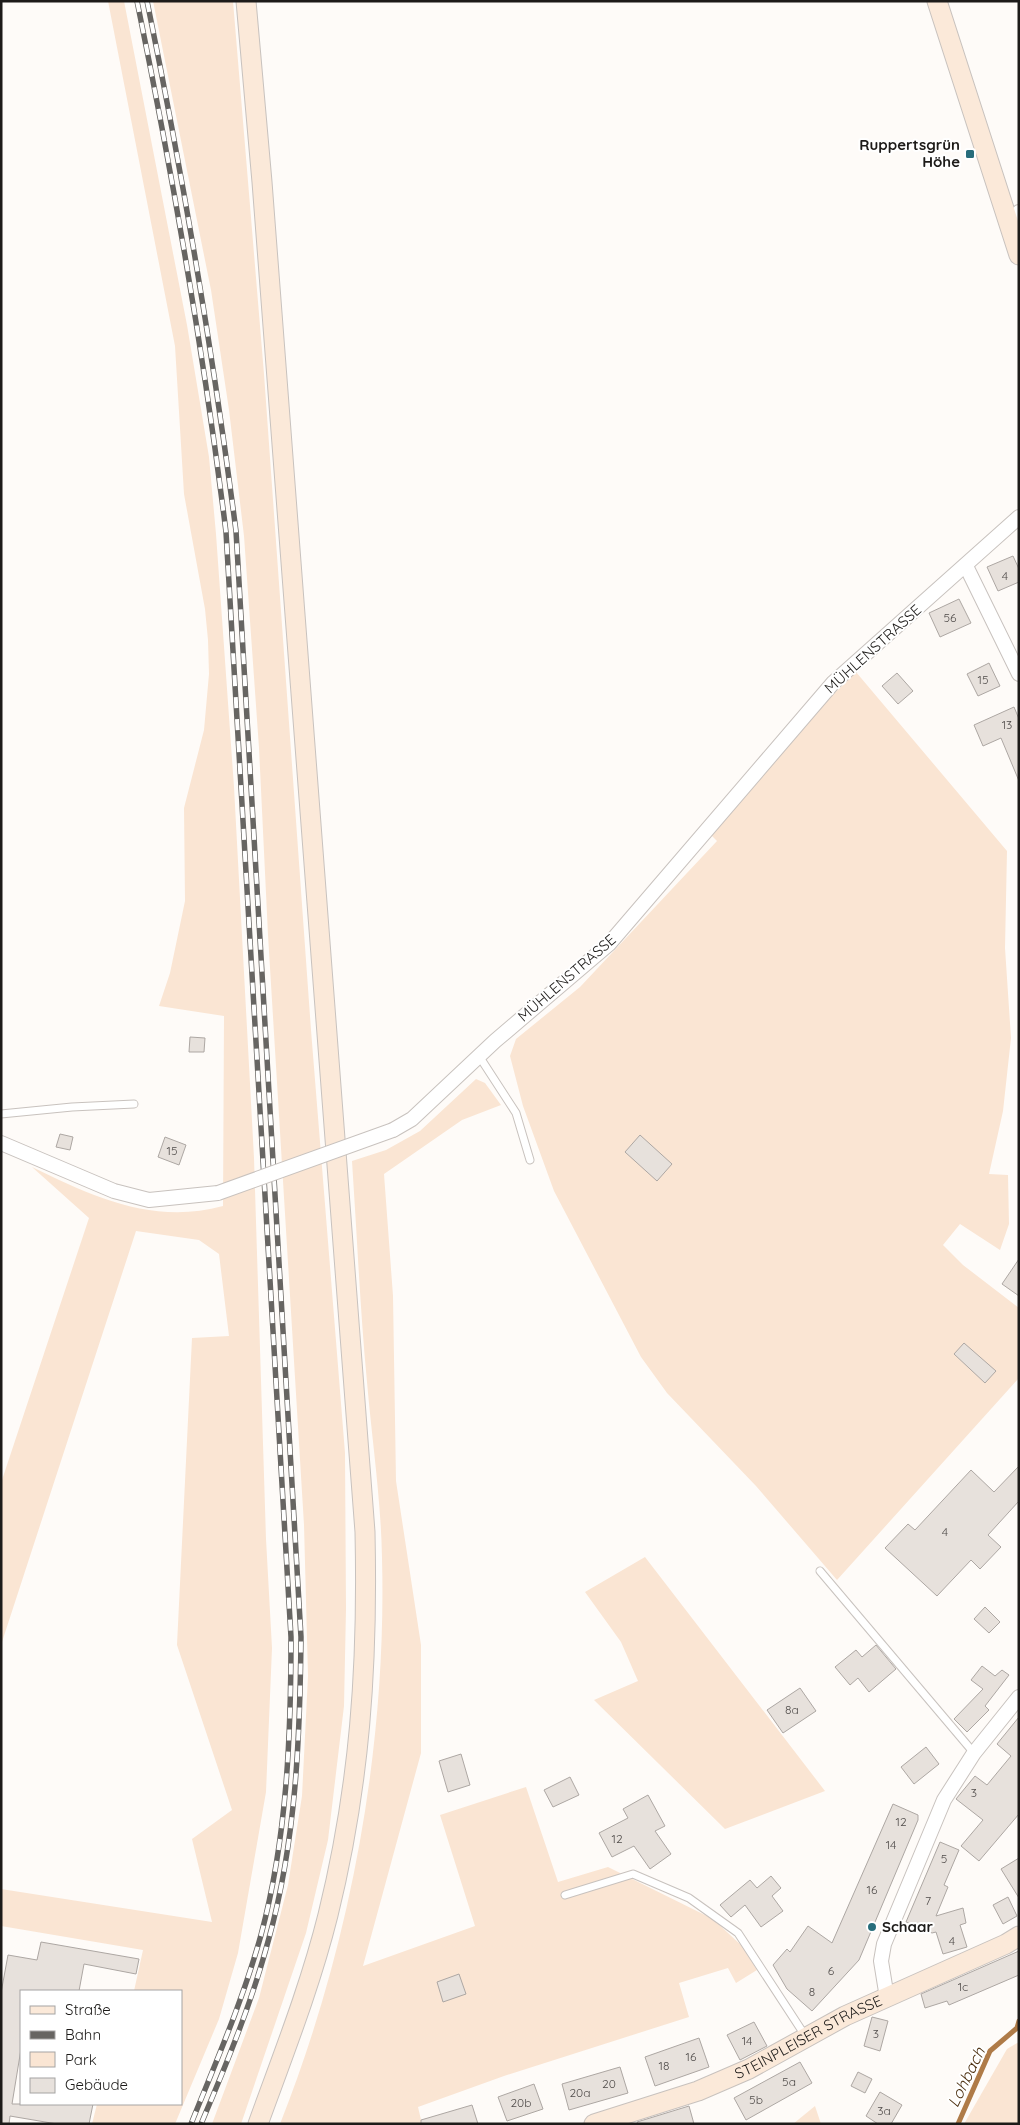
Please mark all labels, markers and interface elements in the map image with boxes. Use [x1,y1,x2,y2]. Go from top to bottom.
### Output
place label: Ruppertsgrün Höhe [859,135,960,171]
marker: Ruppertsgrün Höhe [964,148,976,160]
house number: 4 [1002,568,1008,583]
street label: MÜHLENSTRASSE [820,600,925,697]
house number: 56 [944,610,957,625]
house number: 15 [978,672,988,687]
house number: 13 [1002,717,1012,732]
street label: MÜHLENSTRASSE [514,930,620,1025]
house number: 15 [167,1143,177,1158]
house number: 4 [942,1524,948,1539]
house number: 8a [785,1702,799,1717]
house number: 3 [971,1785,977,1800]
house number: 12 [895,1814,907,1829]
house number: 12 [611,1831,623,1846]
house number: 14 [886,1837,896,1852]
house number: 5 [941,1851,947,1866]
house number: 16 [867,1882,878,1897]
house number: 7 [925,1893,931,1908]
place label: Schaar [882,1917,934,1936]
marker: Schaar [866,1921,878,1933]
house number: 4 [949,1933,955,1948]
house number: 6 [828,1963,835,1978]
house number: 1c [958,1979,968,1994]
house number: 8 [809,1984,815,1999]
legend [20,1990,182,2105]
street label: STEINPLEISER STRASSE [732,1991,885,2083]
text: Straße [65,2000,111,2019]
text: Bahn [65,2025,101,2044]
house number: 3 [873,2026,879,2041]
house number: 14 [742,2033,752,2048]
water label: Lohbach [943,2043,989,2110]
house number: 16 [686,2049,697,2064]
text: Park [65,2050,97,2069]
house number: 18 [659,2058,669,2073]
house number: 5a [782,2074,796,2089]
text: Gebäude [65,2075,128,2094]
house number: 20 [602,2076,616,2091]
house number: 20a [569,2085,591,2100]
house number: 5b [749,2092,763,2107]
house number: 20b [510,2095,532,2110]
house number: 3a [877,2103,891,2118]

